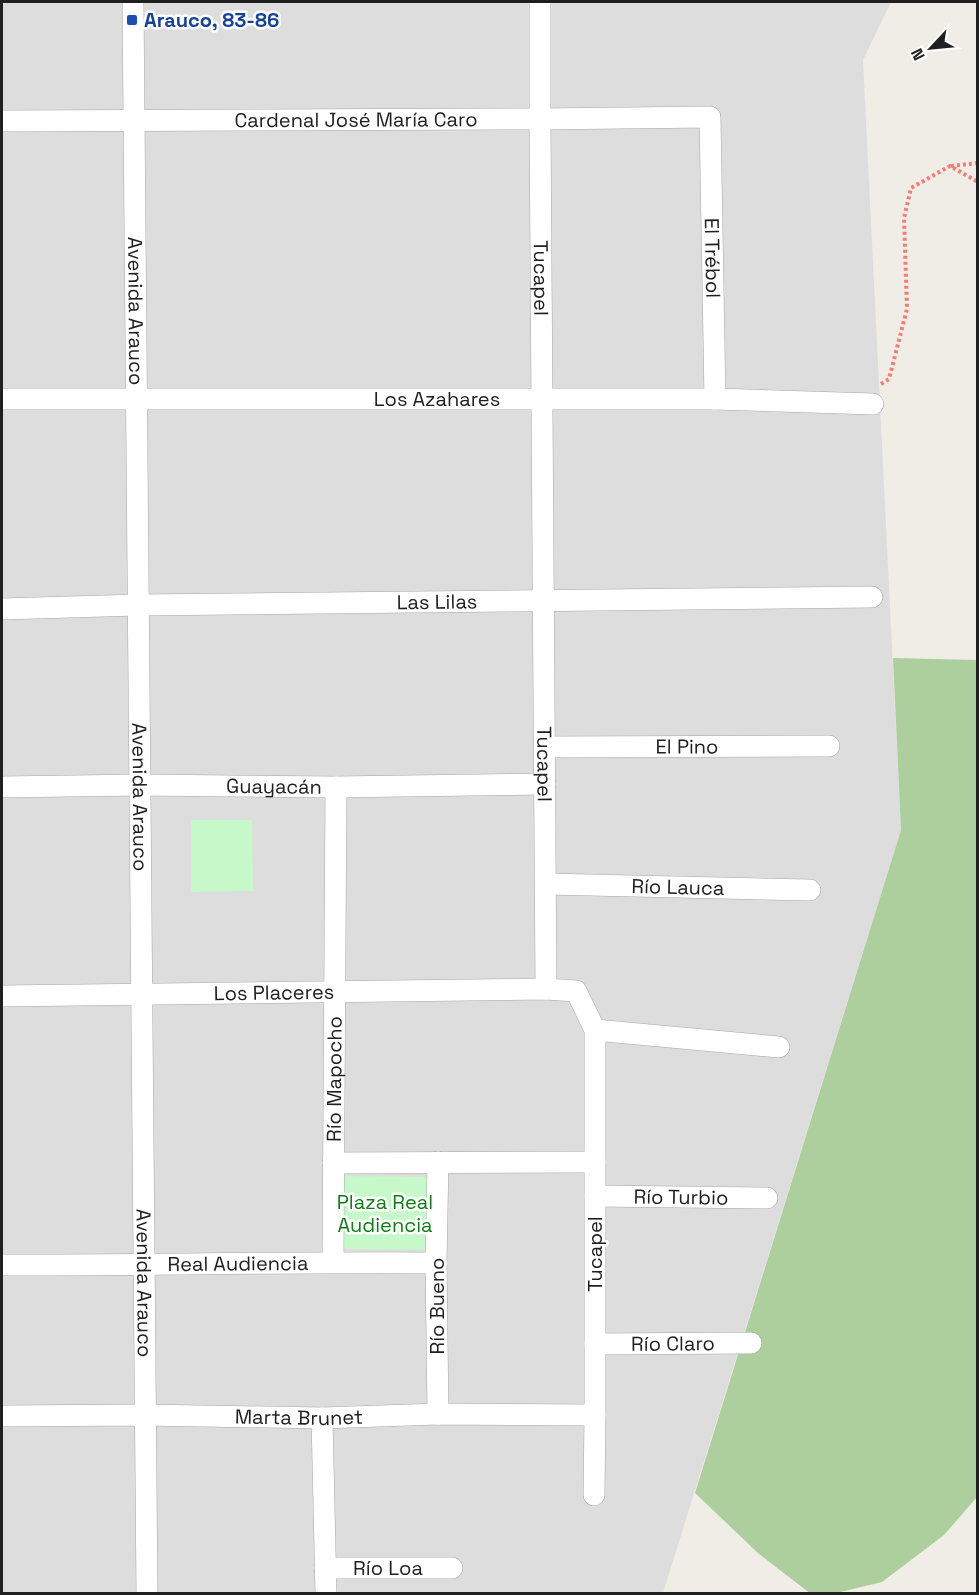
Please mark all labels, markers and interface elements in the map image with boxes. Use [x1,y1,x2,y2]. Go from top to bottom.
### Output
place label: Arauco, 83-86 [144,7,279,33]
marker: Arauco, 83-86 [125,13,139,27]
north arrow [901,18,961,78]
text: N [906,45,930,64]
street label: Cardenal José María Caro [234,106,478,133]
street label: El Trébol [699,218,726,298]
street label: Avenida Arauco [122,237,149,385]
street label: Tucapel [528,240,554,316]
street label: Los Azahares [374,386,500,412]
street label: Las Lilas [396,588,477,615]
street label: Avenida Arauco [126,723,154,871]
street label: Tucapel [531,726,558,802]
street label: El Pino [656,733,718,760]
street label: Guayacán [226,773,322,800]
street label: Río Lauca [631,873,725,901]
street label: Los Placeres [214,979,334,1006]
street label: Río Mapocho [321,1016,348,1142]
street label: Río Turbio [633,1183,729,1211]
park label: Plaza Real Audiencia [337,1189,433,1238]
street label: Avenida Arauco [131,1209,158,1357]
street label: Tucapel [582,1216,608,1292]
street label: Real Audiencia [167,1250,308,1277]
street label: Río Bueno [424,1258,450,1354]
street label: Río Claro [631,1330,715,1357]
street label: Marta Brunet [235,1404,363,1431]
street label: Río Loa [353,1555,423,1581]

